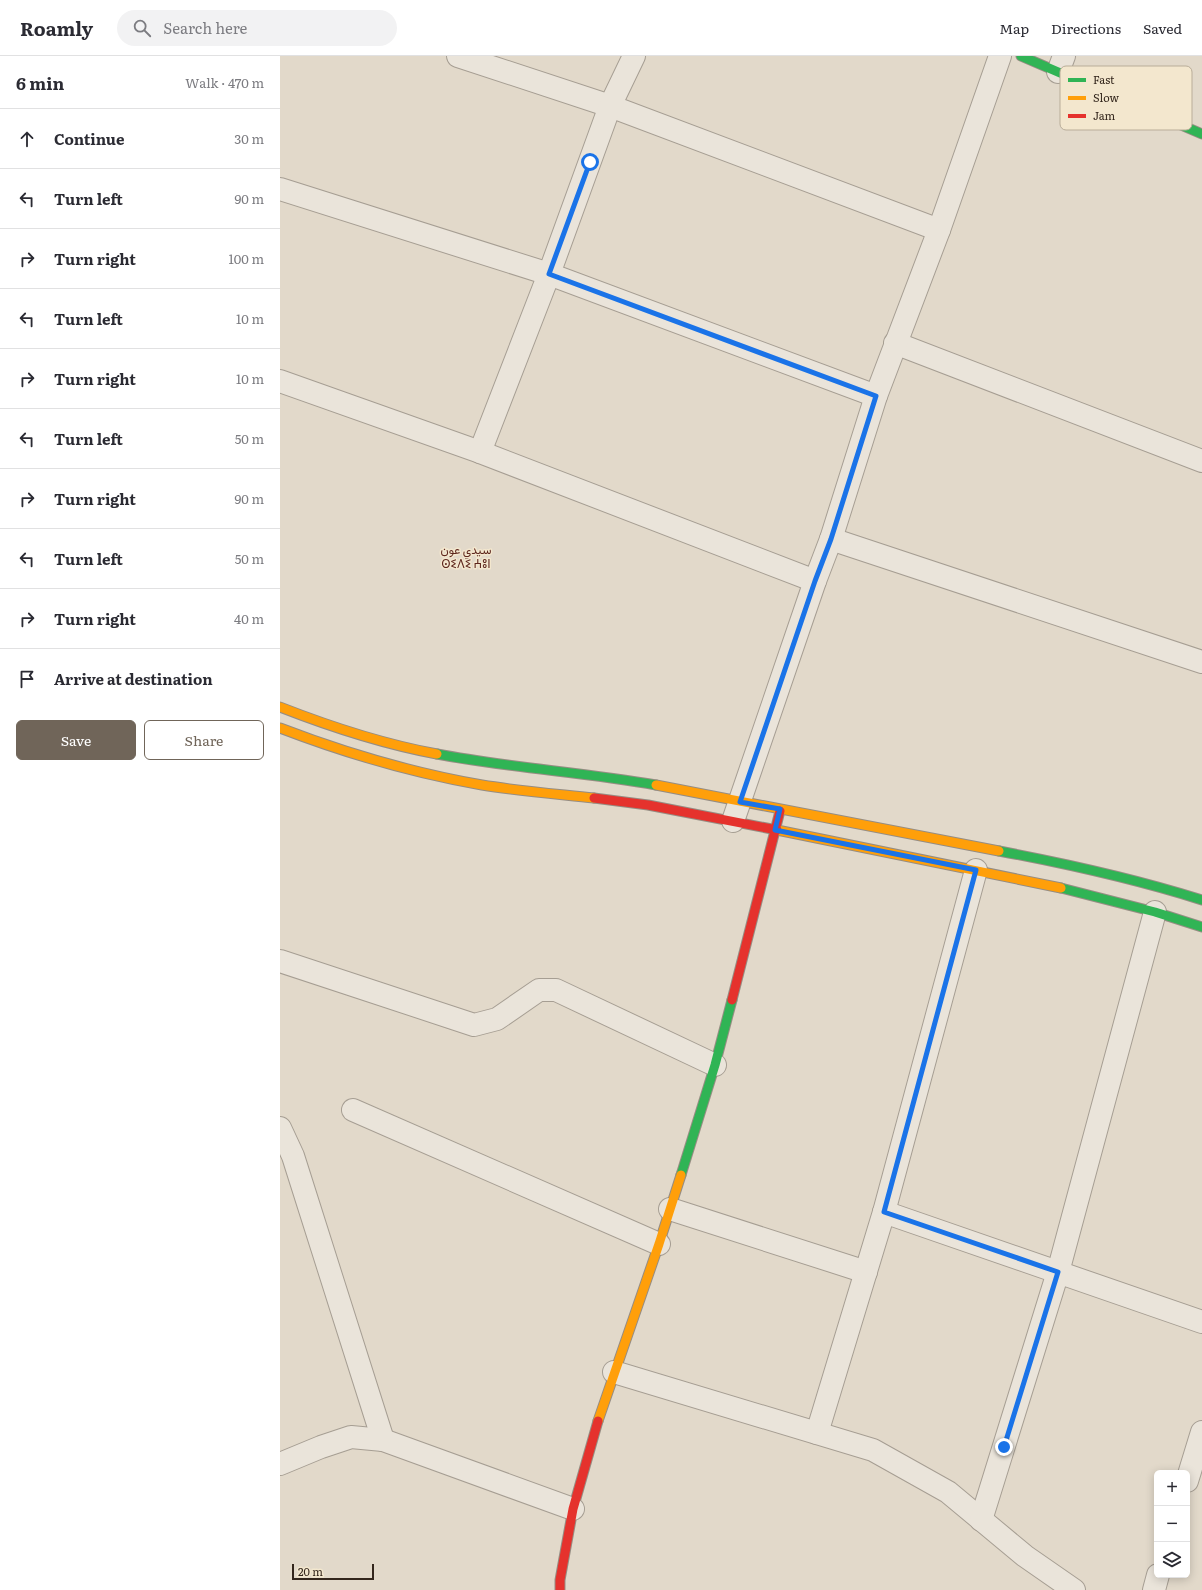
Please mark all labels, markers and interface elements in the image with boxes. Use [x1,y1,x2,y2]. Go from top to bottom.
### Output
search box [117,10,397,46]
text: Roamly [20,14,93,42]
text: Search here [163,16,247,39]
icon: search [131,17,153,39]
text: Map [999,18,1029,38]
text: Directions [1051,18,1121,38]
text: Saved [1143,18,1182,38]
legend [1060,66,1192,130]
text: 6 min [16,70,64,95]
text: Fast [1093,71,1115,87]
text: Walk · 470 m [185,73,264,92]
text: Slow [1093,89,1119,105]
text: Jam [1093,107,1116,123]
text: Continue [54,127,124,150]
icon: ahead [16,128,38,150]
text: 30 m [234,129,264,148]
route start [581,153,599,171]
text: Turn left [54,187,123,210]
icon: left [16,188,38,210]
text: 90 m [234,189,264,208]
text: Turn right [54,247,136,270]
icon: right [16,248,38,270]
text: 100 m [228,249,264,268]
text: Turn left [54,307,123,330]
icon: left [16,308,38,330]
text: 10 m [236,309,264,328]
text: Turn right [54,367,136,390]
icon: right [16,368,38,390]
text: 10 m [236,369,264,388]
text: Turn left [54,427,123,450]
icon: left [16,428,38,450]
text: 50 m [235,429,264,448]
text: Turn right [54,487,136,510]
icon: right [16,488,38,510]
text: 90 m [234,489,264,508]
district label: سيدي عون ⵙⵉⴷⵉ ⵄⵓⵏ [441,540,491,572]
text: Turn left [54,547,123,570]
icon: left [16,548,38,570]
text: 50 m [235,549,264,568]
text: Turn right [54,607,136,630]
icon: right [16,608,38,630]
text: 40 m [234,609,264,628]
text: Arrive at destination [54,667,213,690]
icon: arrive [16,668,38,690]
button: Save [16,720,136,760]
button: Share [144,720,264,760]
route end [995,1438,1013,1456]
map controls [1154,1470,1190,1578]
button: + [1154,1470,1190,1506]
button: − [1154,1506,1190,1542]
button: layers [1154,1542,1190,1578]
scale bar [292,1562,374,1581]
text: 20 m [298,1563,323,1579]

